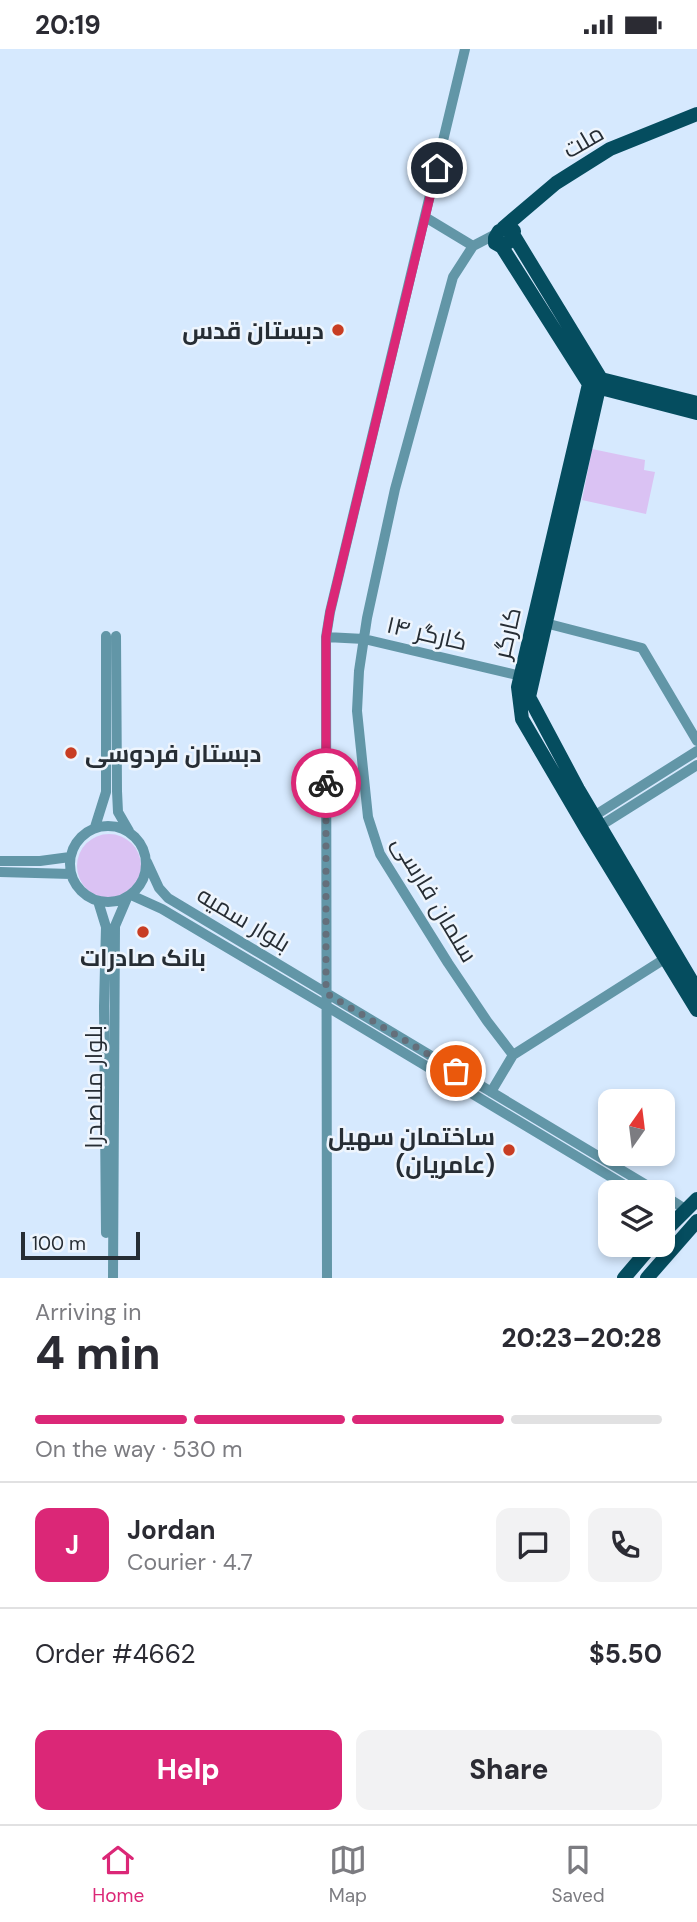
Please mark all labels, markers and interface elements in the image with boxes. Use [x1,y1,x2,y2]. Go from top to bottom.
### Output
text: 20:19 [35,8,101,42]
street label: ملت [557,117,609,165]
pin [407,138,467,198]
icon: home [418,149,456,187]
place label: دبستان قدس [182,315,324,346]
marker: دبستان قدس [330,322,346,338]
street label: کارگر [486,604,528,664]
street label: کارگر ۱۴ [384,609,470,657]
place label: دبستان فردوسی [85,738,262,769]
marker: دبستان فردوسی [63,745,79,761]
courier [291,748,361,818]
icon: bike [307,764,345,802]
street label: سلمان فارسی [385,830,485,968]
street label: بلوار سمیه [192,879,296,959]
marker: بانک صادرات [135,924,151,940]
place label: بانک صادرات [80,942,206,973]
street label: بلوار ملاصدرا [78,1025,109,1149]
pin [426,1041,486,1101]
icon: bag [437,1052,475,1090]
north arrow [598,1089,676,1165]
map controls [598,1089,675,1257]
place label: ساختمان سهیل (عامریان) [328,1121,495,1180]
marker: ساختمان سهیل (عامریان) [501,1142,517,1158]
button: layers [598,1180,675,1257]
scale bar [21,1229,140,1261]
text: 100 m [32,1231,86,1256]
text: Arriving in [35,1297,141,1327]
text: 20:23–20:28 [502,1321,662,1355]
text: 4 min [35,1323,161,1383]
text: On the way · 530 m [35,1434,242,1464]
button: chat [496,1508,570,1582]
button: phone [588,1508,662,1582]
text: Jordan [127,1513,216,1547]
text: J [65,1528,79,1562]
text: Courier · 4.7 [127,1547,253,1577]
text: Order #4662 [35,1637,196,1671]
text: $5.50 [589,1637,662,1671]
button: Help [35,1730,342,1810]
button: Share [356,1730,662,1810]
tab: Home [92,1841,144,1908]
tab: Map [329,1841,367,1908]
tab: Saved [551,1841,605,1908]

